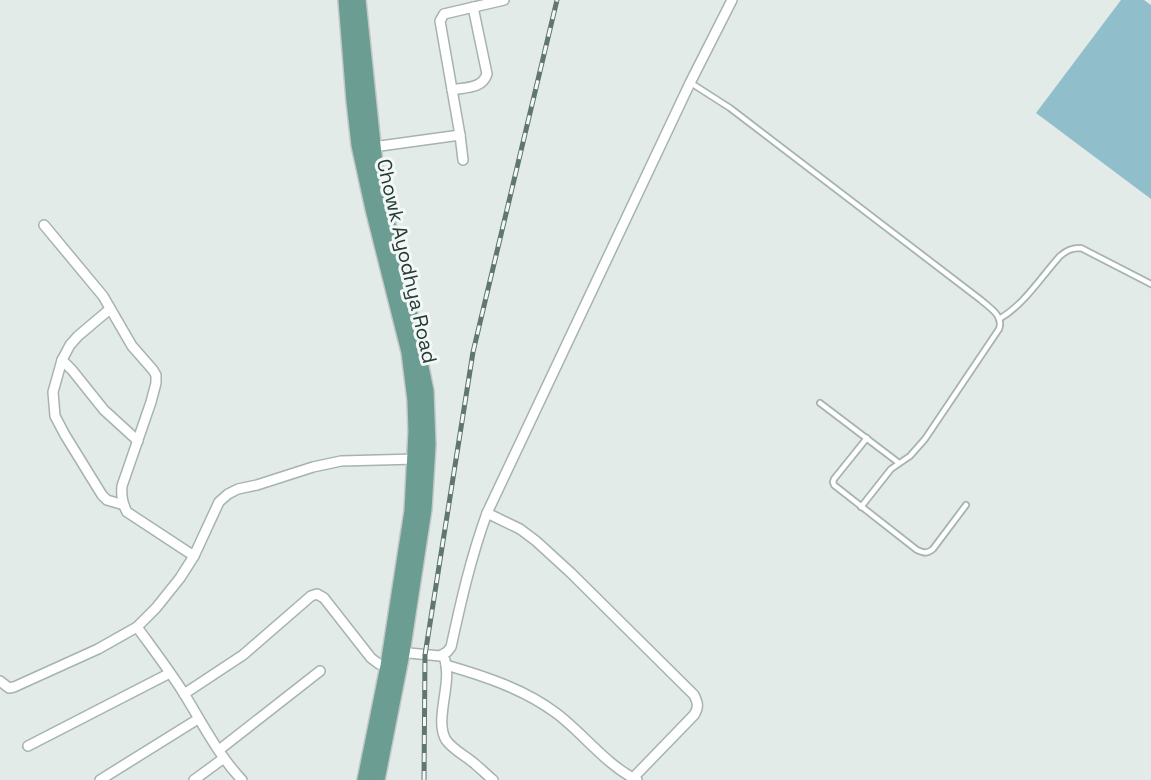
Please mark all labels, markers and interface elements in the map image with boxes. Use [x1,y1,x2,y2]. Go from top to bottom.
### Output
street label: Chowk Ayodhya Road [371,156,443,366]

